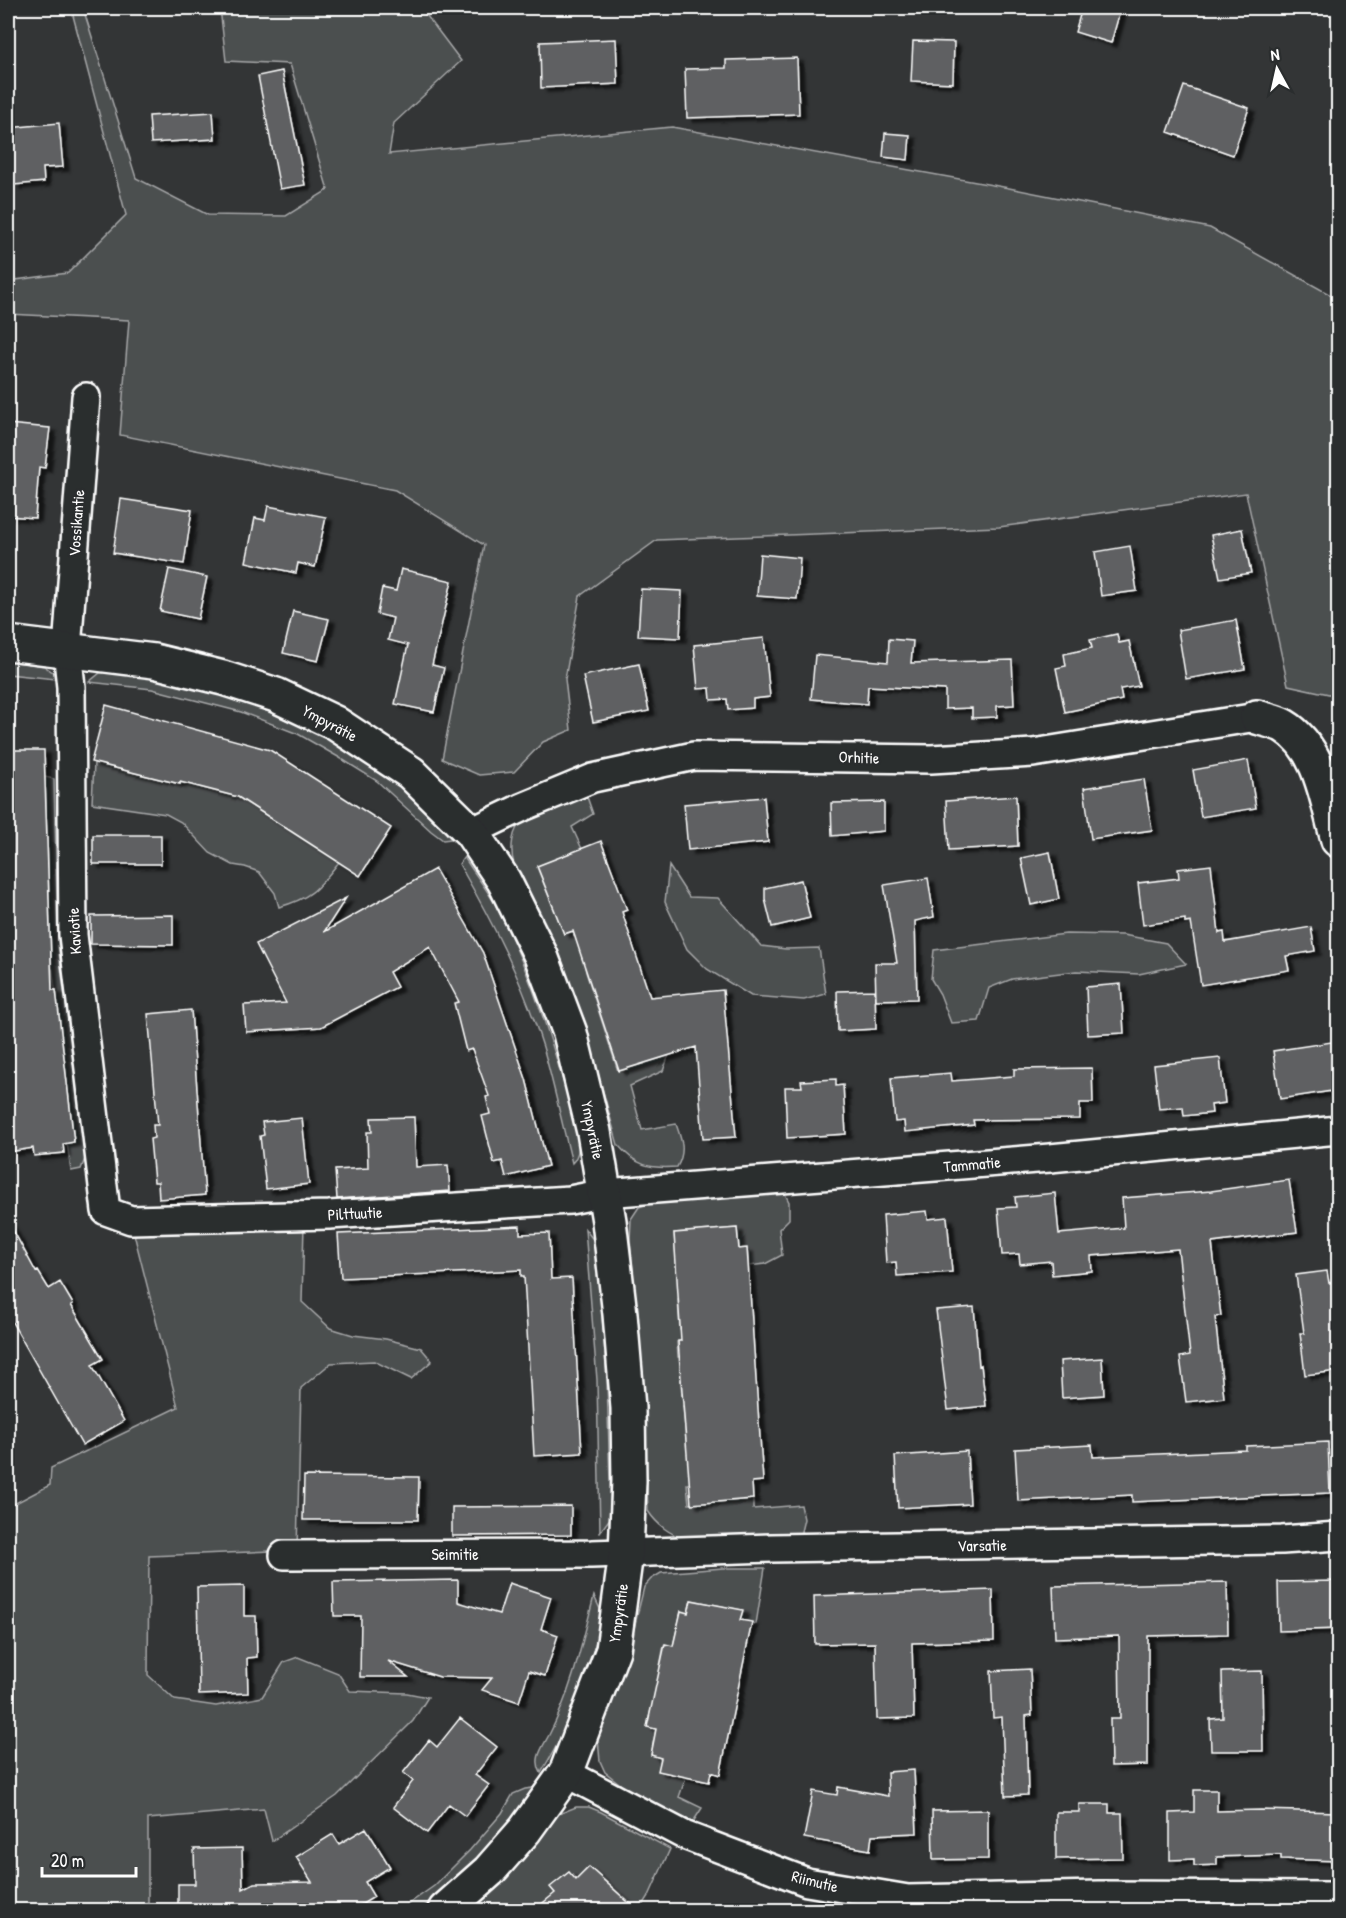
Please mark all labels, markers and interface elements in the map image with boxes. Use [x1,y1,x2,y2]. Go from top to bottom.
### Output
north arrow [1247,39,1307,99]
text: N [1269,43,1281,66]
street label: Vossikantie [63,488,89,557]
street label: Ympyrätie [299,699,362,747]
street label: Orhitie [838,745,880,769]
street label: Kaviotie [62,907,86,955]
street label: Ympyrätie [576,1099,610,1162]
street label: Tammatie [943,1150,1002,1177]
street label: Pilttuutie [327,1201,384,1225]
street label: Varsatie [957,1534,1007,1556]
street label: Seimitie [431,1543,479,1565]
street label: Ympyrätie [603,1581,633,1644]
scale bar [42,1840,136,1878]
text: 20 m [51,1848,84,1873]
street label: Riimutie [789,1865,841,1898]

